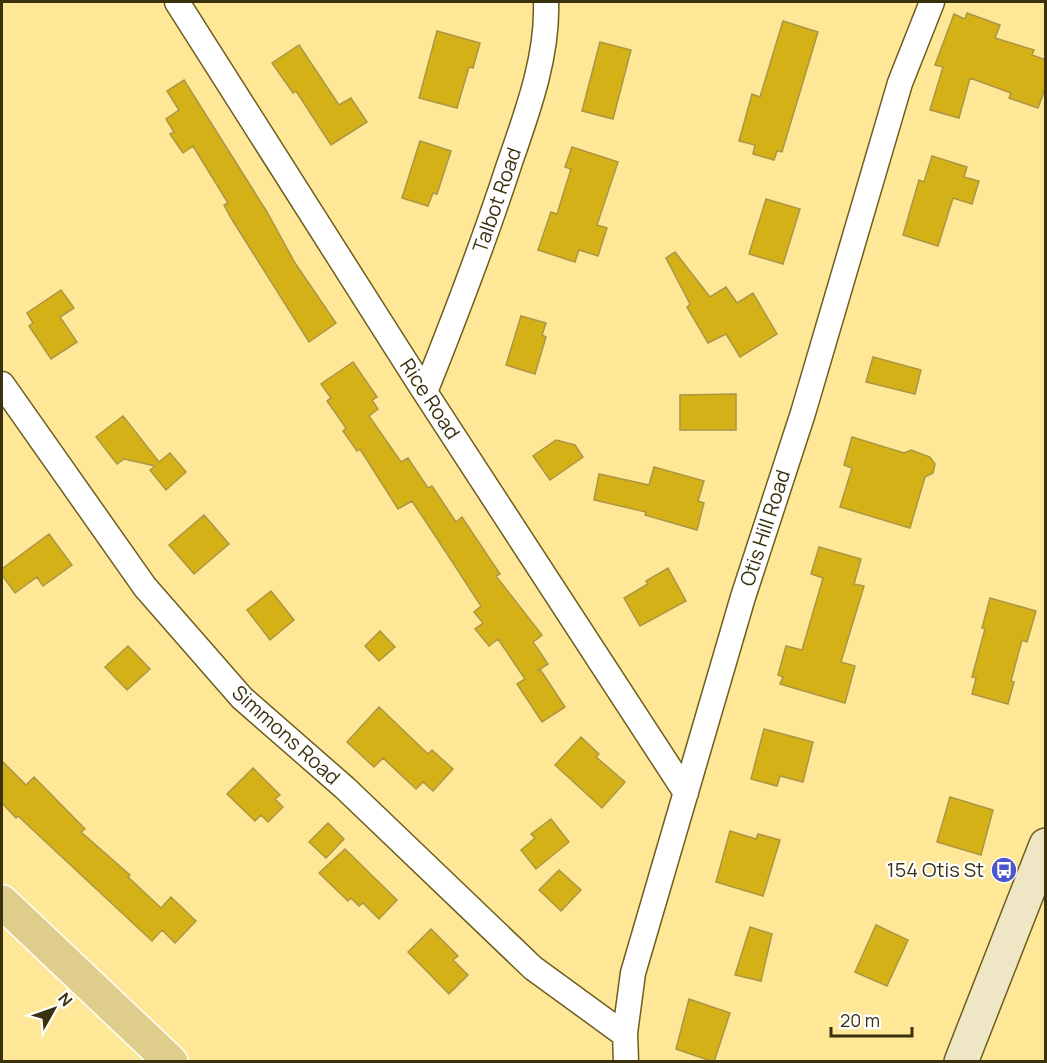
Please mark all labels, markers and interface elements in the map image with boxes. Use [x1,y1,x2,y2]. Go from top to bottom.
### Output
street label: Talbot Road [466,144,527,256]
street label: Rice Road [394,353,467,444]
street label: Otis Hill Road [733,466,796,589]
street label: Simmons Road [227,679,346,790]
bus stop icon: 154 Otis St [989,855,1019,885]
place label: 154 Otis St [887,856,984,883]
north arrow [24,979,84,1039]
text: N [53,988,78,1011]
scale bar [831,1000,912,1038]
text: 20 m [840,1008,880,1032]

